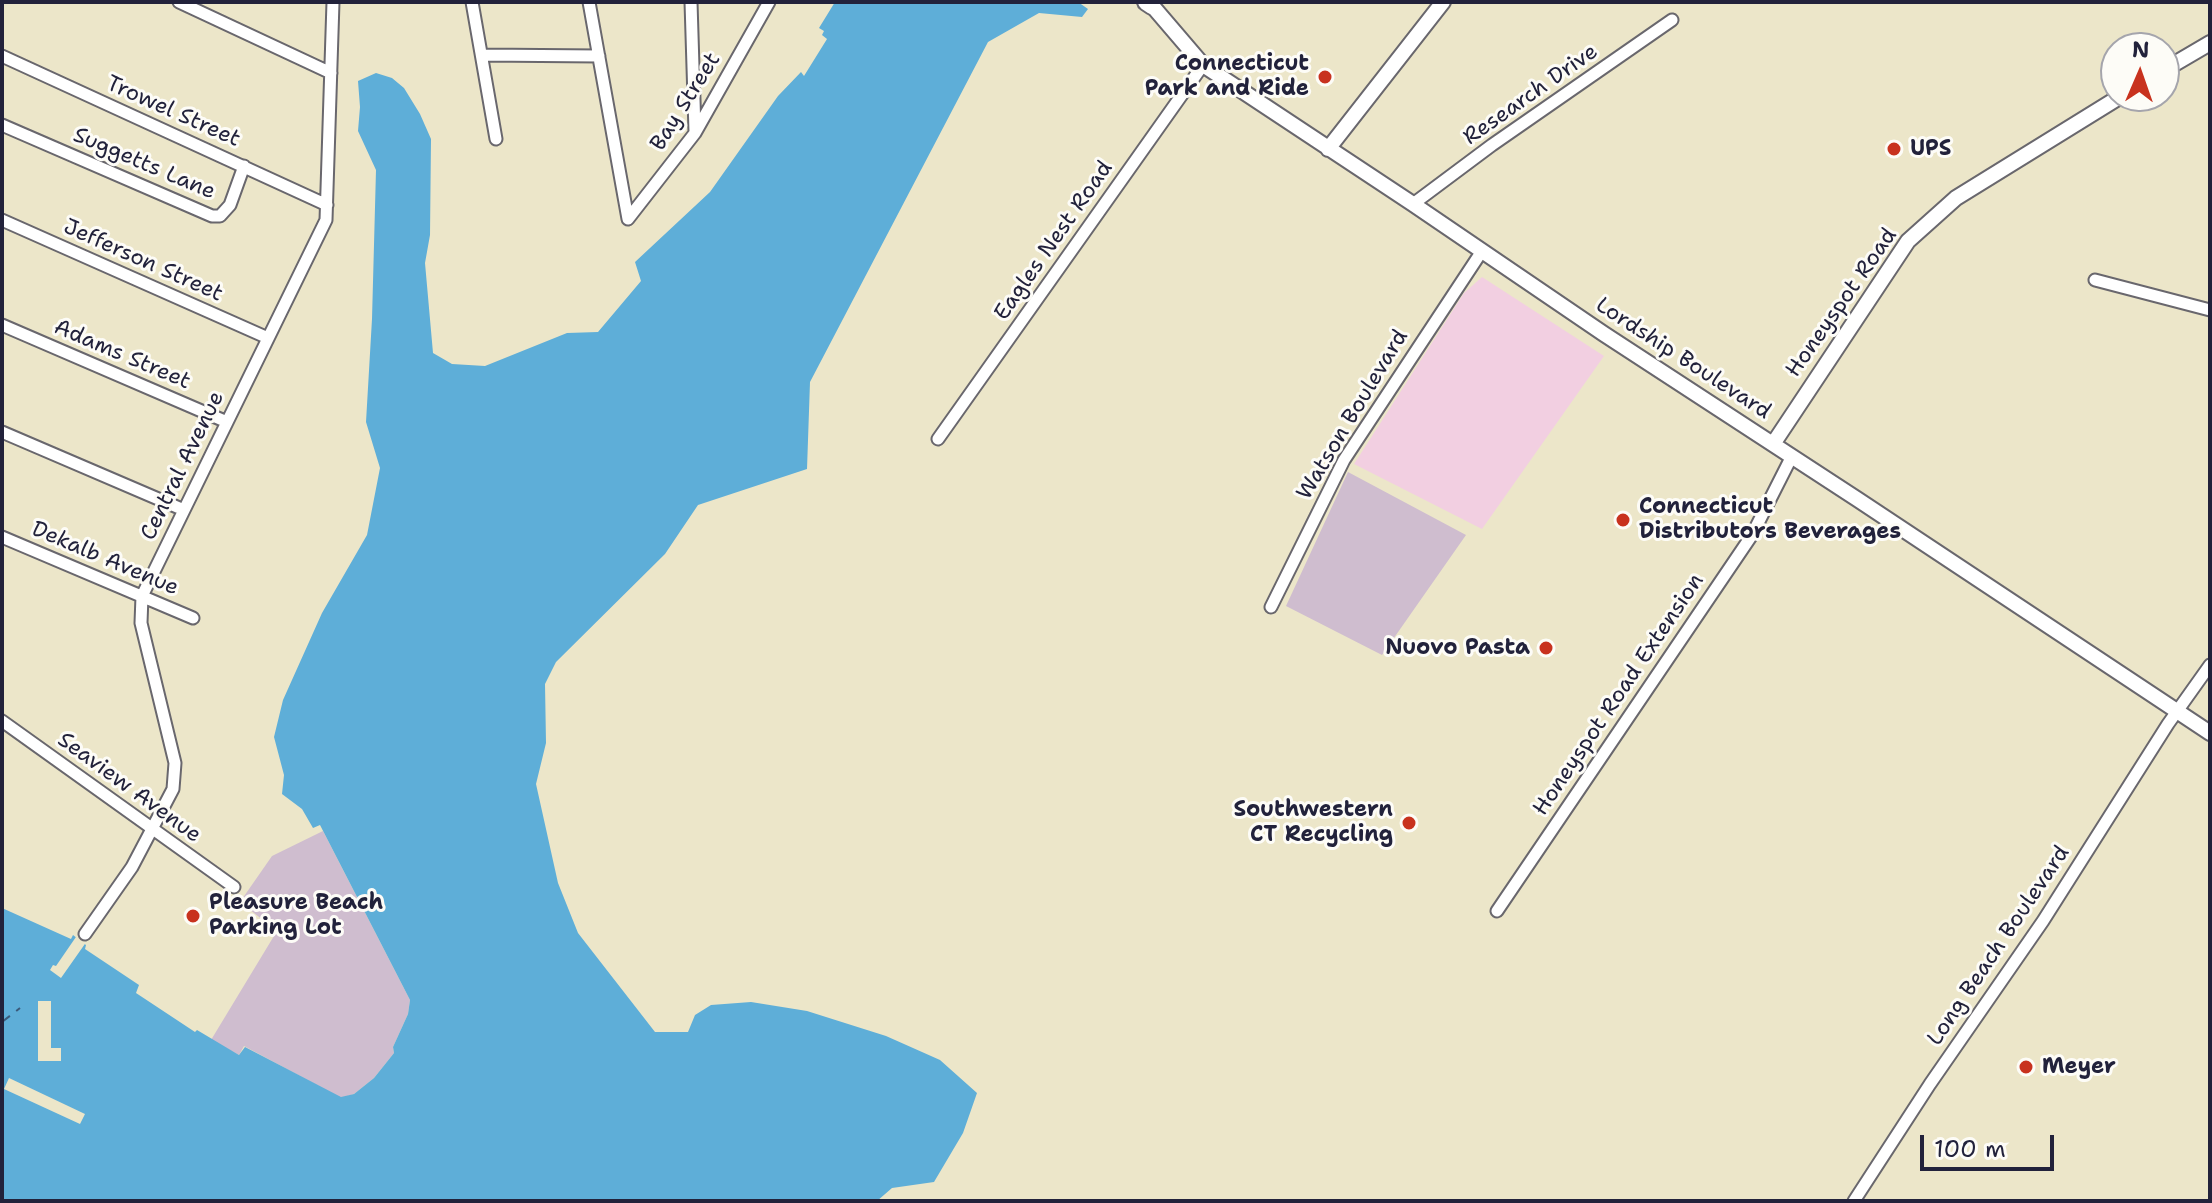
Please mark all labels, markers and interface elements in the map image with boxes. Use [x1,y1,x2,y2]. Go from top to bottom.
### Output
north arrow [2100,32,2180,112]
text: N [2132,35,2150,64]
street label: Research Drive [1459,39,1603,151]
street label: Bay Street [645,48,727,156]
place label: Connecticut Park and Ride [1145,51,1309,102]
marker: Connecticut Park and Ride [1316,68,1334,86]
street label: Trowel Street [102,71,244,153]
street label: Suggetts Lane [69,122,219,206]
place label: UPS [1910,136,1951,162]
marker: UPS [1885,140,1903,158]
street label: Eagles Nest Road [989,156,1119,326]
street label: Jefferson Street [59,214,227,308]
street label: Honeyspot Road [1781,223,1903,383]
street label: Lordship Boulevard [1590,292,1776,426]
street label: Adams Street [50,314,194,396]
street label: Watson Boulevard [1292,325,1414,505]
street label: Central Avenue [136,387,230,545]
place label: Connecticut Distributors Beverages [1639,494,1901,546]
marker: Connecticut Distributors Beverages [1614,511,1632,529]
street label: Dekalb Avenue [28,516,182,602]
street label: Honeyspot Road Extension [1528,569,1710,821]
place label: Nuovo Pasta [1385,635,1530,661]
marker: Nuovo Pasta [1537,639,1555,657]
street label: Seaview Avenue [52,727,206,849]
place label: Southwestern CT Recycling [1233,797,1393,848]
marker: Southwestern CT Recycling [1400,814,1418,832]
street label: Long Beach Boulevard [1922,841,2076,1051]
place label: Pleasure Beach Parking Lot [209,890,383,942]
marker: Pleasure Beach Parking Lot [184,907,202,925]
place label: Meyer [2042,1054,2116,1080]
marker: Meyer [2017,1058,2035,1076]
scale bar [1924,1119,2058,1169]
text: 100 m [1934,1133,2006,1165]

